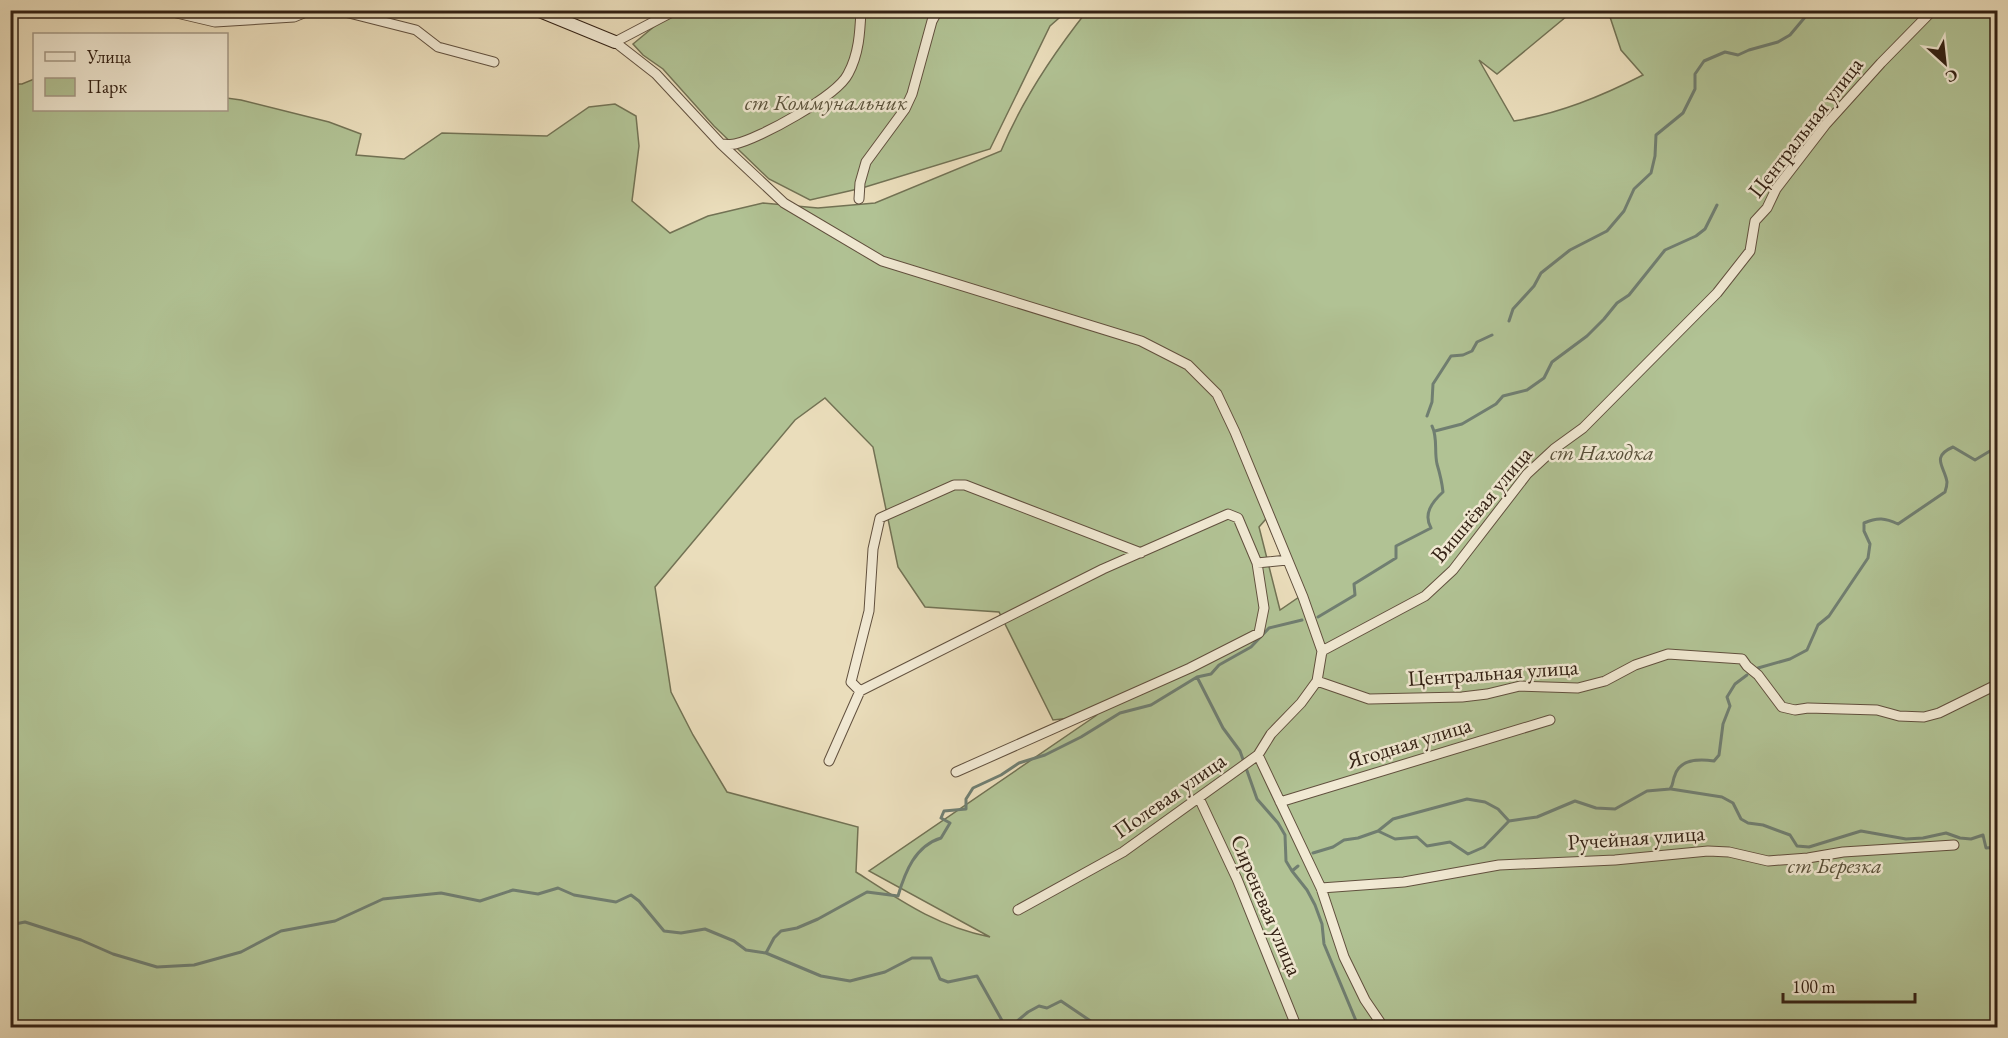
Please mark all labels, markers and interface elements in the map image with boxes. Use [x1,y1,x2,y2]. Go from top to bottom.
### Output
legend [33,33,228,111]
north arrow [1915,33,1975,93]
text: Улица [86,45,132,68]
street label: Центральная улица [1741,51,1870,204]
text: С [1942,64,1961,88]
text: Парк [87,75,127,98]
park label: ст Коммунальник [745,88,908,117]
park label: ст Находка [1550,438,1654,467]
street label: Вишнёвая улица [1424,440,1539,569]
street label: Центральная улица [1407,652,1580,693]
street label: Ягодная улица [1342,710,1475,775]
street label: Полевая улица [1107,746,1232,845]
street label: Ручейная улица [1566,818,1706,857]
street label: Сиреневая улица [1224,830,1309,981]
park label: ст Березка [1788,851,1882,880]
scale bar [1783,966,1915,1004]
text: 100 m [1792,975,1836,998]

